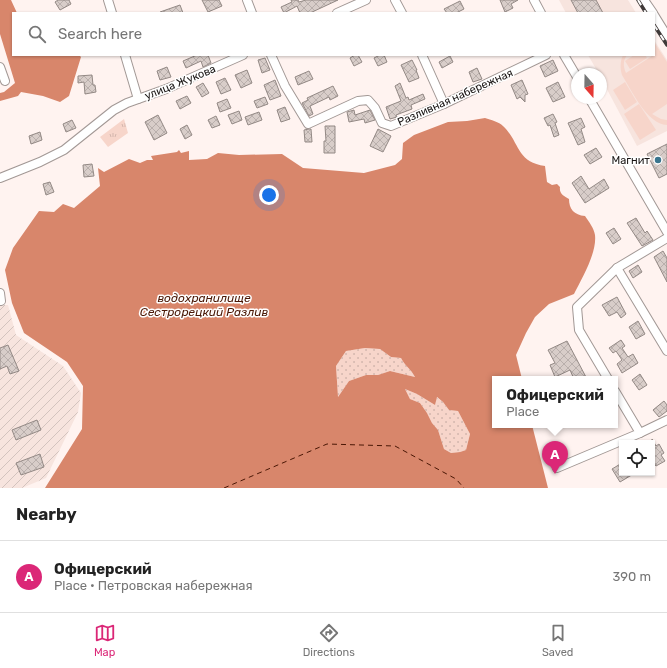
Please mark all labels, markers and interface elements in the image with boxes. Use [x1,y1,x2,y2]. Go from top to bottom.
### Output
search box [12,12,655,56]
icon: search [26,23,48,45]
text: Search here [58,25,142,43]
street label: улица Жукова [143,62,218,103]
street label: Разливная набережная [395,66,515,129]
north arrow [571,68,607,104]
place label: Магнит [611,154,650,167]
marker: Магнит [653,155,663,165]
your location [259,185,279,205]
water label: водохранилище Сестрорецкий Разлив [140,291,269,319]
popup [492,376,618,428]
text: Офицерский [506,386,604,404]
text: Place [506,404,539,419]
map controls [619,440,655,476]
button: locate [619,440,655,476]
pin: A [542,441,568,474]
text: Nearby [16,504,77,524]
text: Офицерский [54,560,152,578]
text: A [24,569,34,584]
text: 390 m [612,569,651,584]
text: Place · Петровская набережная [54,578,253,593]
tab: Map [94,622,116,659]
tab: Directions [303,622,355,659]
tab: Saved [542,622,573,659]

